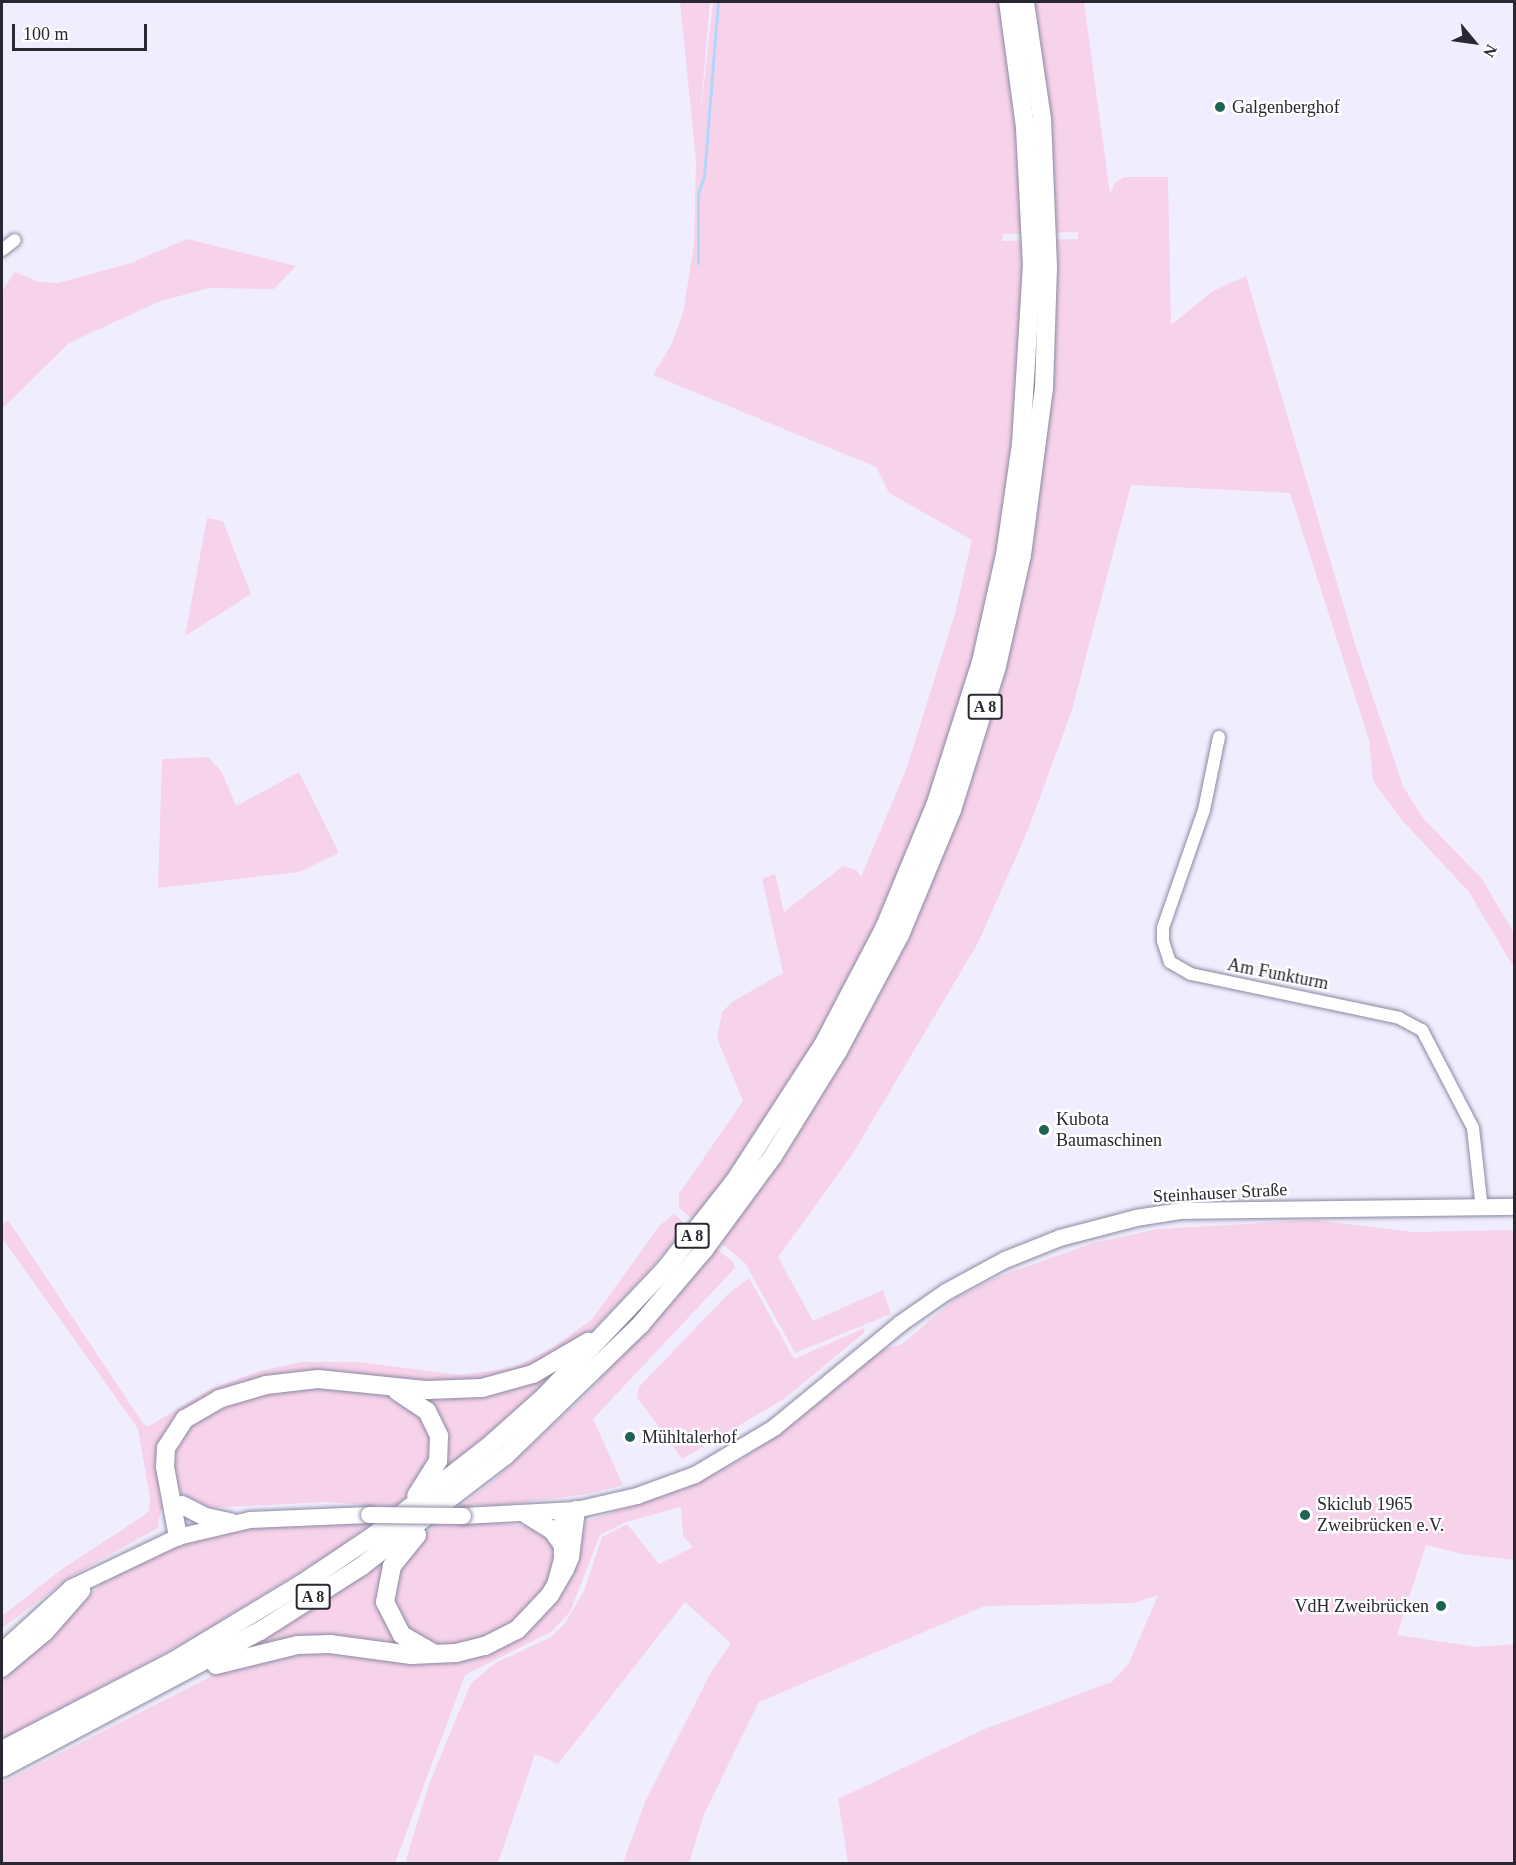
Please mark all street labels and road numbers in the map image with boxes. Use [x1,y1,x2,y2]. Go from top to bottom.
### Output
road number: A 8 [967,694,1003,720]
street label: Am Funkturm [1226,954,1330,994]
street label: Steinhauser Straße [1152,1179,1288,1207]
road number: A 8 [674,1223,710,1249]
road number: A 8 [295,1584,331,1610]

